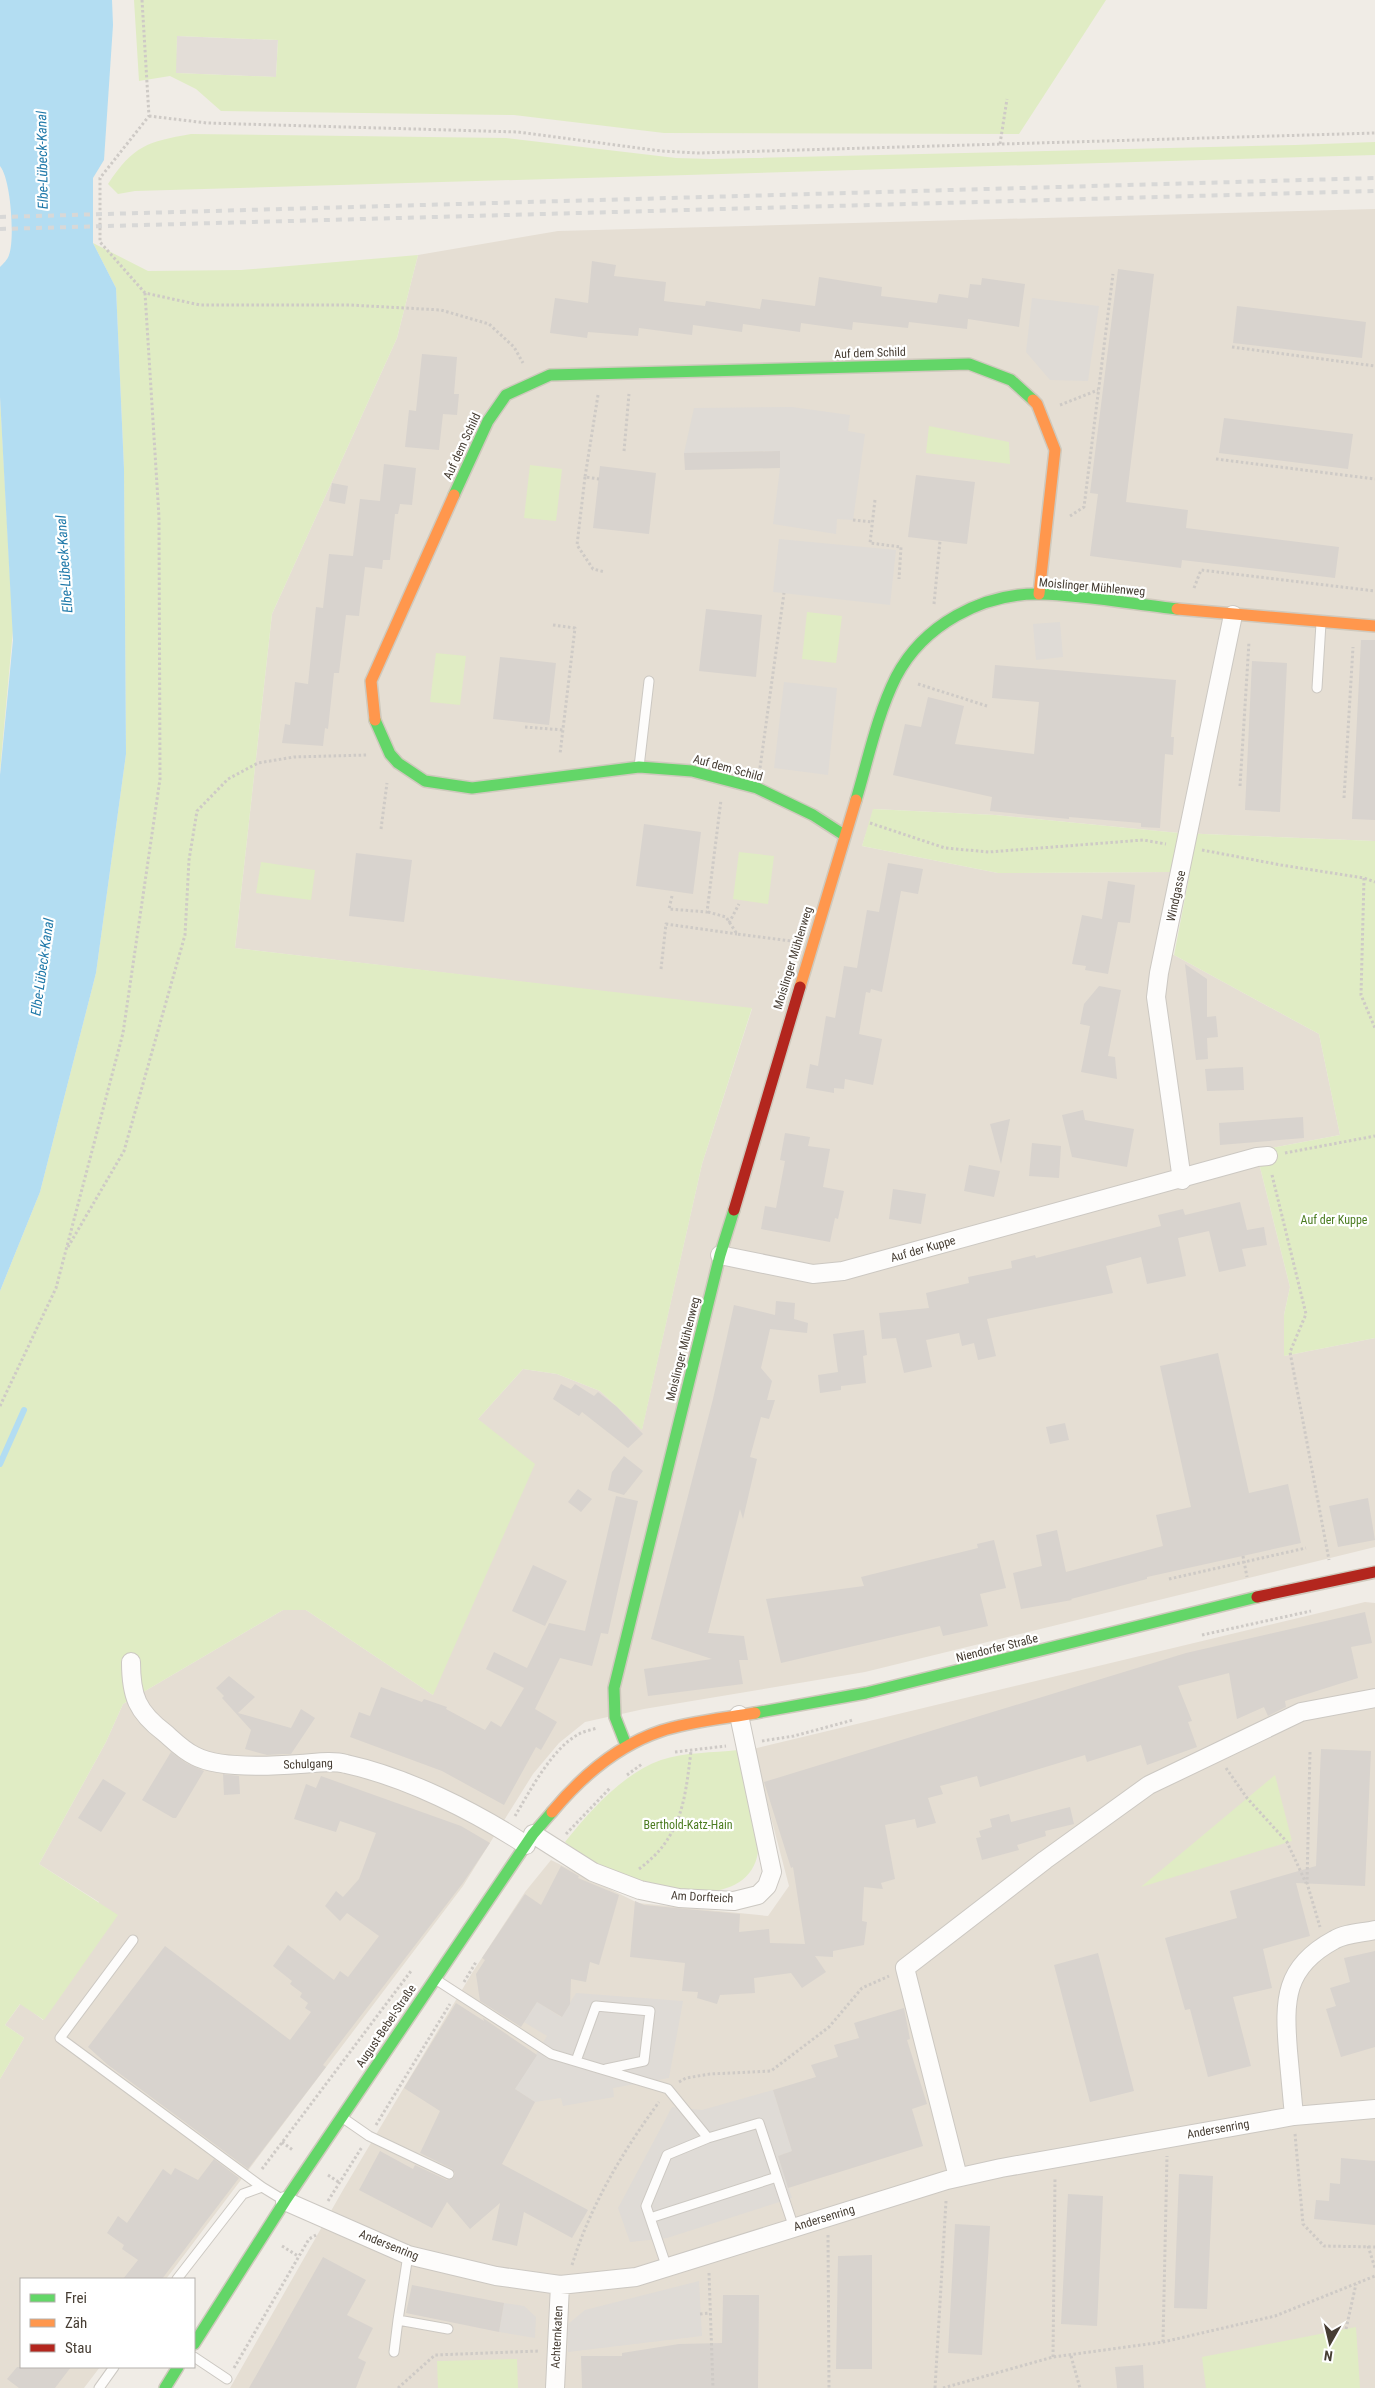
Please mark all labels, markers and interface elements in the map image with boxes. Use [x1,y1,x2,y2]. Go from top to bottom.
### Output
water label: Elbe-Lübeck-Kanal [33,110,51,209]
street label: Auf dem Schild [834,345,906,361]
street label: Auf dem Schild [441,411,483,481]
water label: Elbe-Lübeck-Kanal [53,514,75,613]
street label: Moislinger Mühlenweg [1038,575,1146,599]
street label: Auf dem Schild [692,752,764,784]
street label: Windgasse [1164,869,1188,923]
street label: Moislinger Mühlenweg [771,905,815,1011]
water label: Elbe-Lübeck-Kanal [27,917,57,1017]
park label: Auf der Kuppe [1301,1213,1368,1227]
street label: Auf der Kuppe [889,1233,957,1265]
street label: Moislinger Mühlenweg [663,1295,703,1402]
street label: Niendorfer Straße [955,1631,1040,1665]
street label: Schulgang [283,1756,333,1772]
park label: Berthold-Katz-Hain [643,1818,733,1832]
street label: Am Dorfteich [670,1888,734,1906]
street label: August-Bebel-Straße [353,1982,419,2070]
street label: Andersenring [1186,2117,1250,2141]
street label: Andersenring [792,2202,856,2234]
street label: Andersenring [357,2227,421,2263]
legend [20,2278,195,2368]
text: Frei [65,2289,87,2307]
street label: Achternkaten [548,2305,566,2369]
text: Zäh [65,2314,87,2332]
north arrow [1305,2318,1355,2368]
text: Stau [65,2339,92,2357]
text: N [1323,2347,1334,2364]

